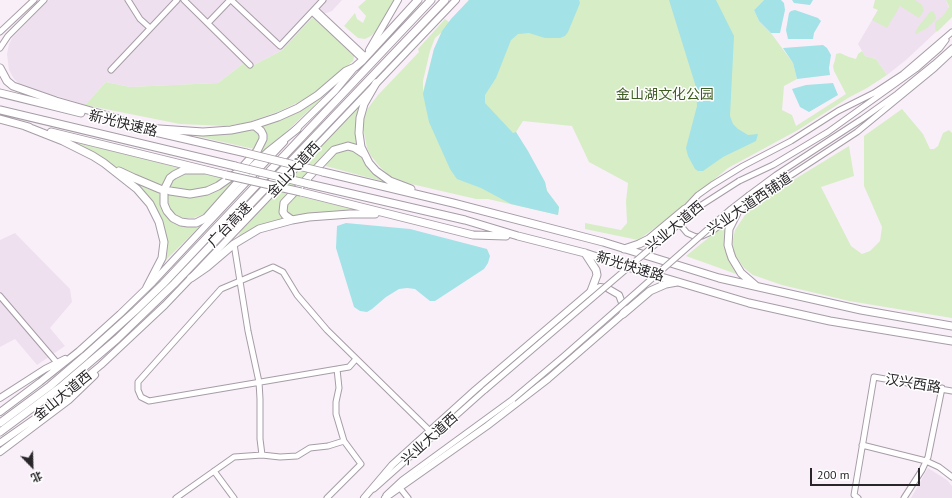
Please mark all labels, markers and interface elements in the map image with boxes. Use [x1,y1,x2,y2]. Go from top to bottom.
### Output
park label: 金山湖文化公园 [616,87,714,103]
street label: 新光快速路 [87,107,159,141]
street label: 金山大道西 [264,139,324,201]
street label: 兴业大道西铺道 [705,170,795,238]
street label: 兴业大道西 [643,198,707,256]
street label: 广台高速 [205,199,255,251]
street label: 新光快速路 [594,249,666,285]
street label: 金山大道西 [31,367,95,425]
street label: 汉兴西路 [884,371,942,397]
street label: 兴业大道西 [398,409,462,469]
north arrow [12,446,52,486]
scale bar [812,460,922,486]
text: 200 m [817,467,850,482]
text: 北 [29,468,44,486]

